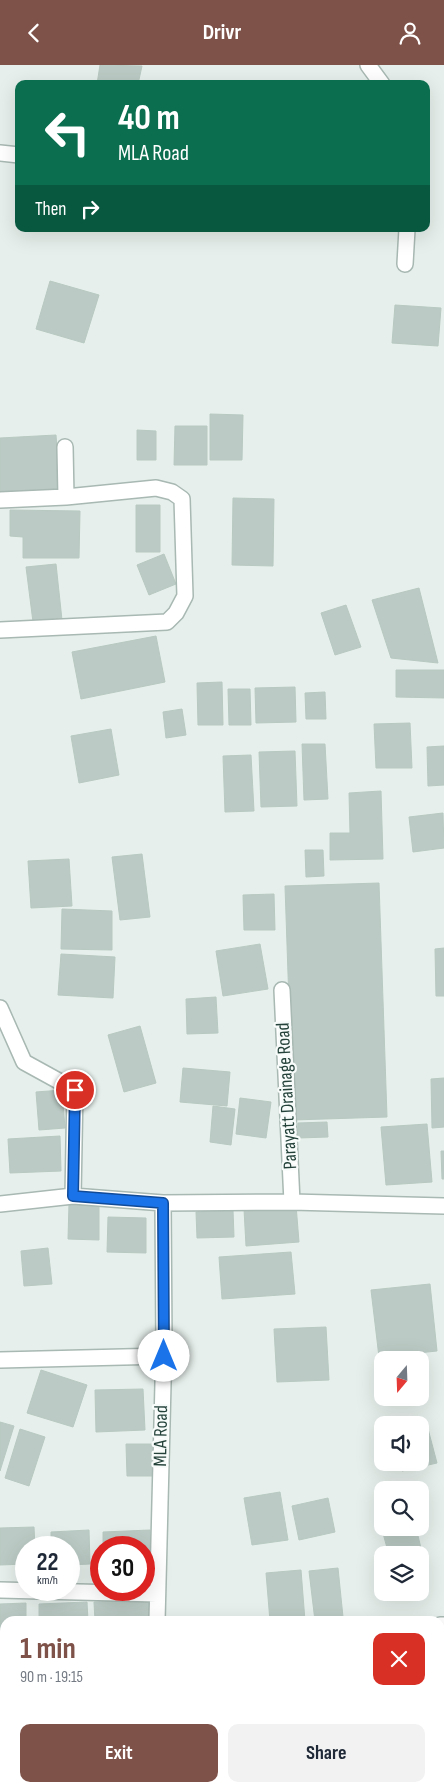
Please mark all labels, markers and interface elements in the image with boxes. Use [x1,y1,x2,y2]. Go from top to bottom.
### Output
icon: back [20,19,48,47]
text: Drivr [203,19,241,46]
icon: person [396,19,424,47]
text: 40 m [118,97,180,140]
icon: left [35,100,100,165]
text: MLA Road [118,140,189,167]
icon: right [76,195,104,223]
text: Then [35,198,66,221]
street label: Parayatt Drainage Road [272,1022,302,1170]
pin [54,1069,96,1111]
icon: arrive [61,1076,89,1104]
position arrow [137,1329,189,1381]
north arrow [374,1351,429,1406]
map controls [374,1351,429,1601]
street label: MLA Road [149,1405,173,1467]
button: sound [374,1416,429,1471]
button: search [374,1481,429,1536]
speed limit sign: 30 [90,1536,155,1601]
button: layers [374,1546,429,1601]
text: 22 [37,1547,58,1578]
text: km/h [37,1573,58,1588]
text: 1 min [20,1631,76,1667]
button: close [373,1633,425,1685]
text: 90 m · 19:15 [20,1668,83,1687]
button: Exit [20,1724,218,1782]
button: Share [228,1724,425,1782]

